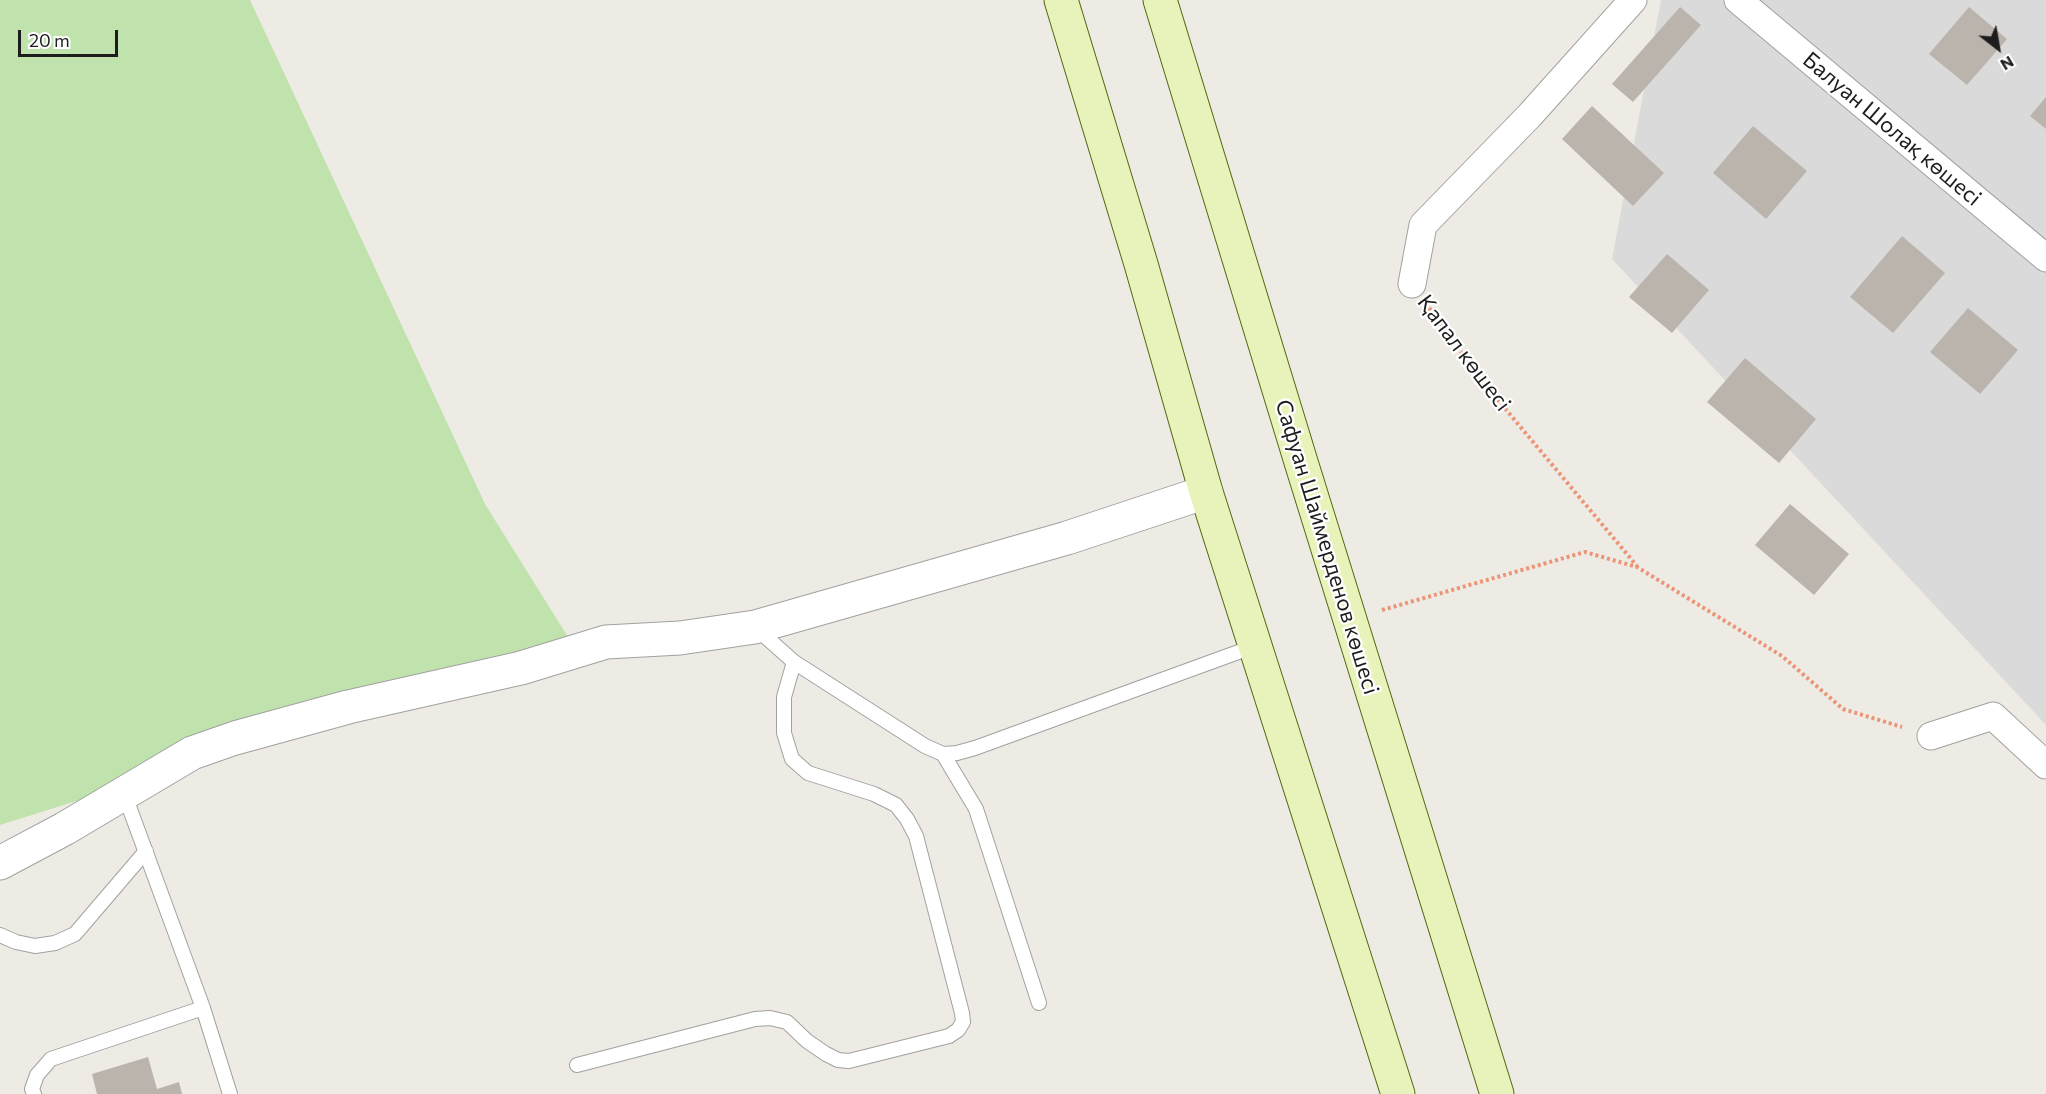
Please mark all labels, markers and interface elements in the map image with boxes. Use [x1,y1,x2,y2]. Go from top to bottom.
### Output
scale bar [21,18,122,56]
north arrow [1968,18,2028,78]
text: 20 m [29,29,70,51]
street label: Балуан Шолақ көшесі [1797,47,1987,211]
text: N [1997,53,2018,75]
street label: Қапал көшесі [1412,290,1516,416]
street label: Сафуан Шаймерденов көшесі [1270,396,1384,698]

